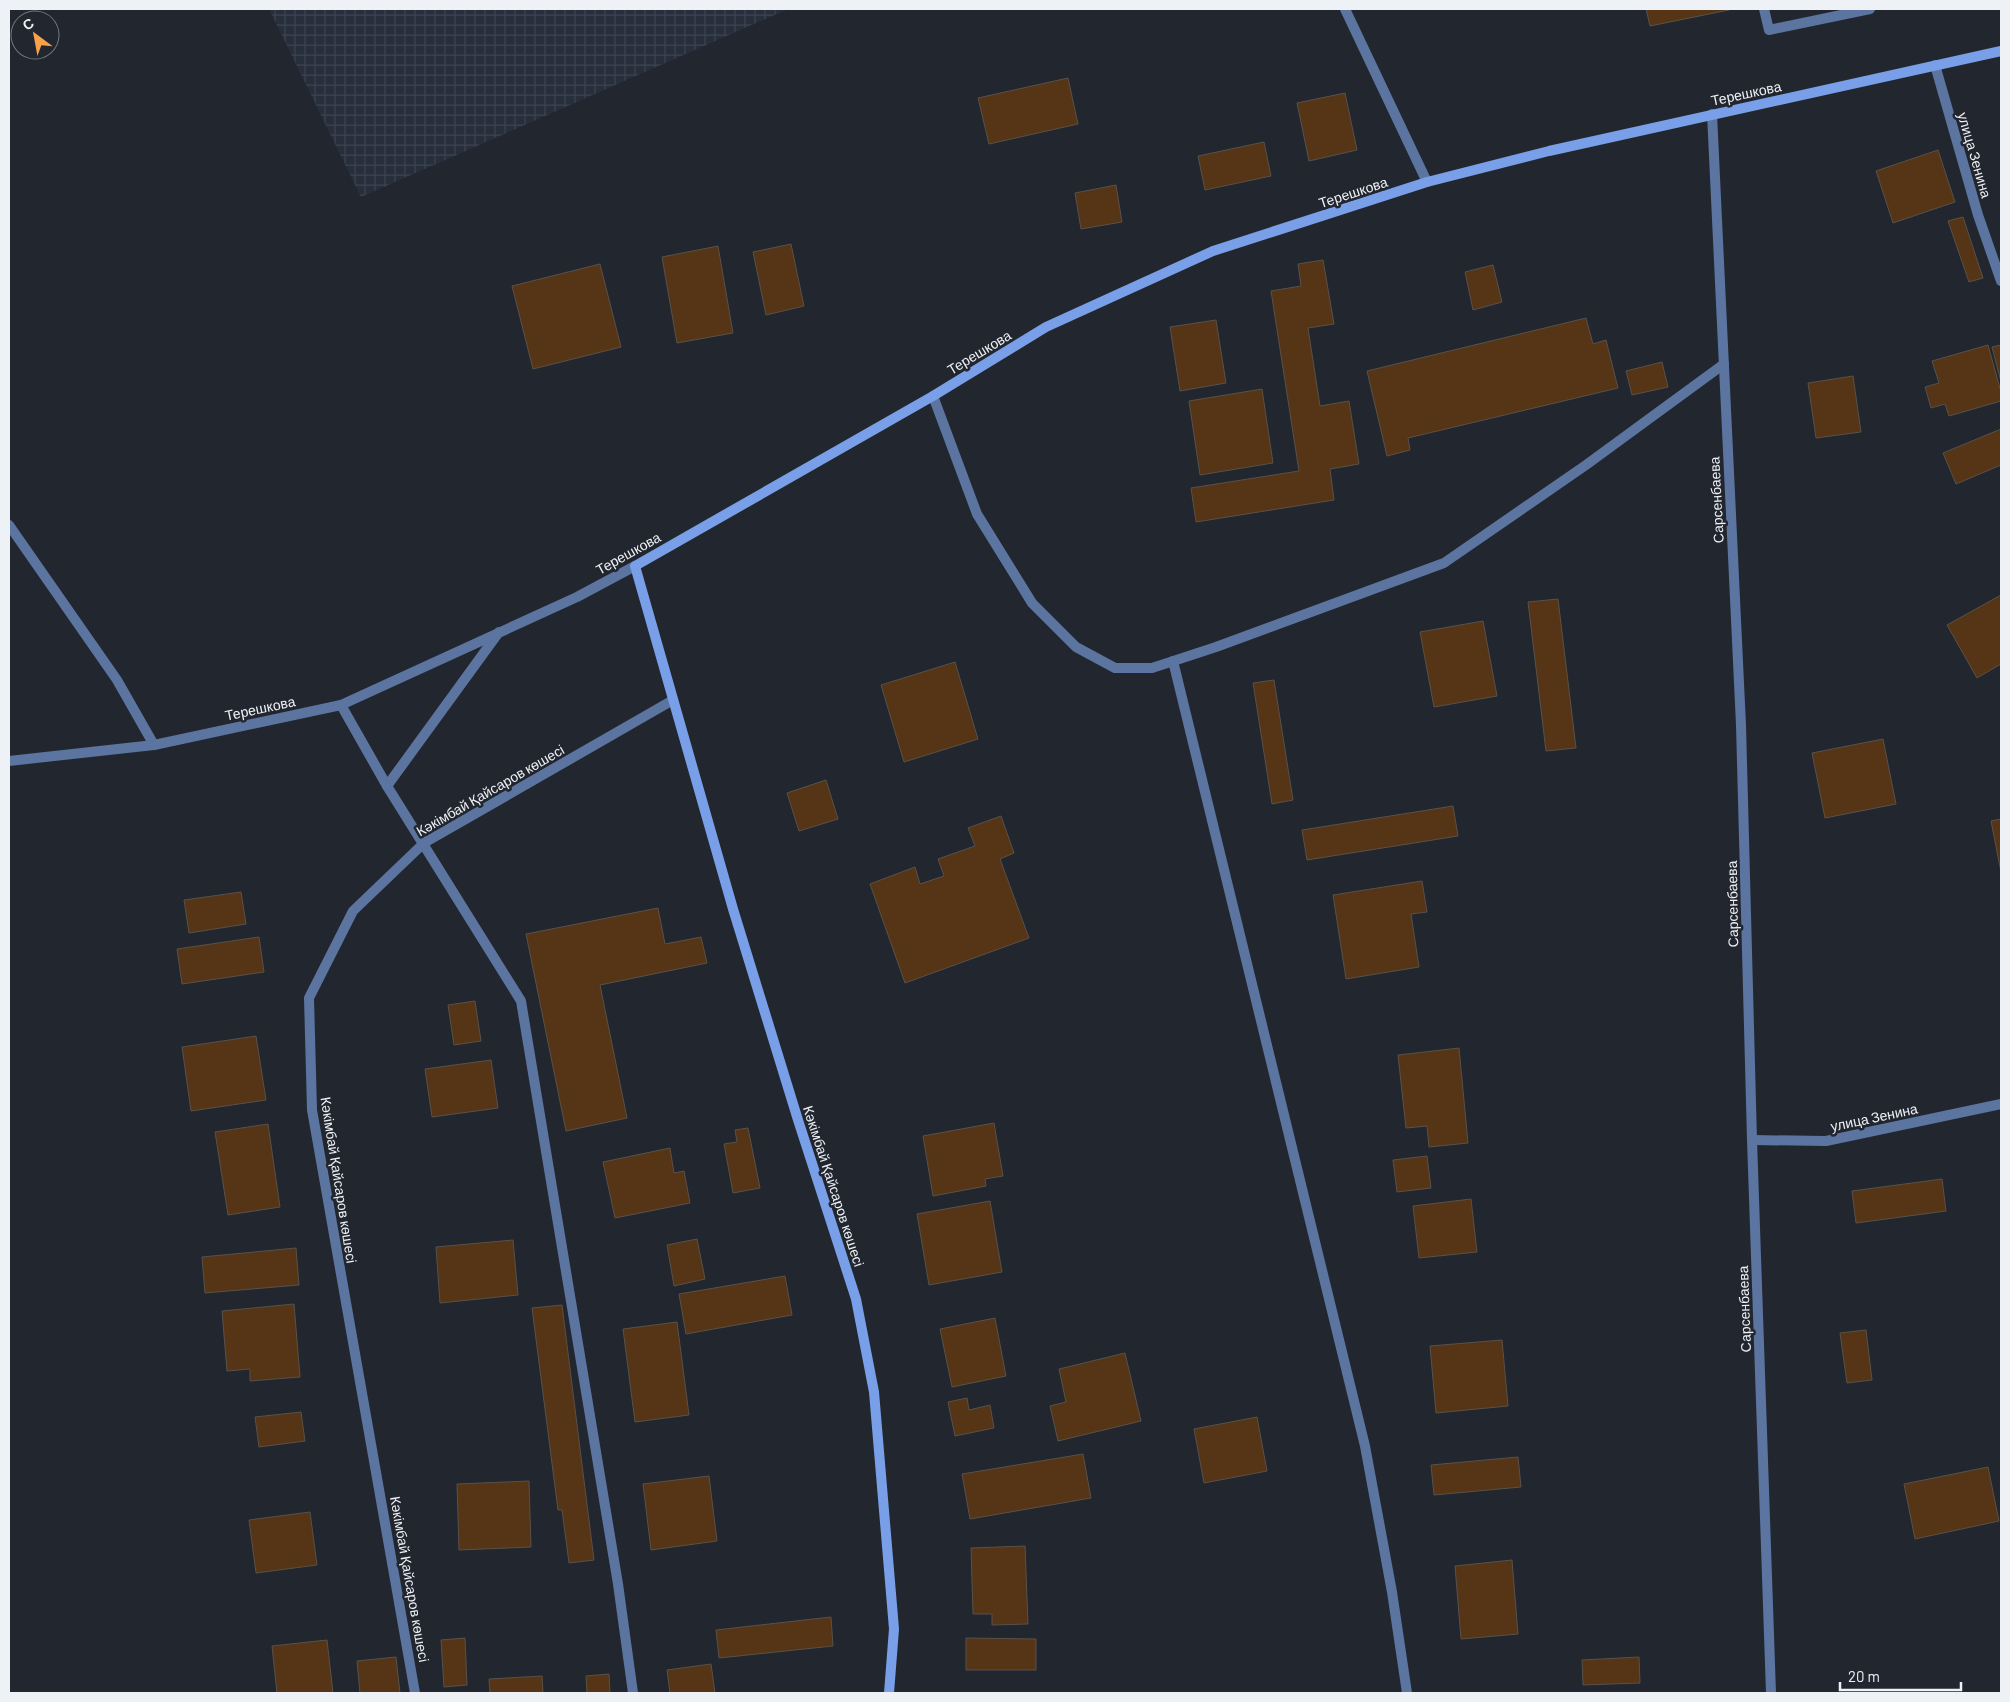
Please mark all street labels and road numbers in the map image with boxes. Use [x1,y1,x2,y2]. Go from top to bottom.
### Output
street label: Терешкова [1709,77,1783,109]
street label: улица Зенина [1955,110,1995,200]
street label: Терешкова [1316,173,1390,211]
street label: Терешкова [944,326,1014,378]
street label: Сарсенбаева [1705,456,1727,544]
street label: Терешкова [593,528,664,578]
street label: Терешкова [223,692,297,724]
street label: Кәкімбай Қайсаров көшесі [413,741,567,839]
street label: Сарсенбаева [1723,860,1741,947]
street label: Кәкімбай Қайсаров көшесі [317,1096,361,1264]
street label: улица Зенина [1829,1099,1919,1135]
street label: Кәкімбай Қайсаров көшесі [800,1103,868,1269]
street label: Сарсенбаева [1734,1265,1754,1353]
street label: Кәкімбай Қайсаров көшесі [387,1495,433,1663]

